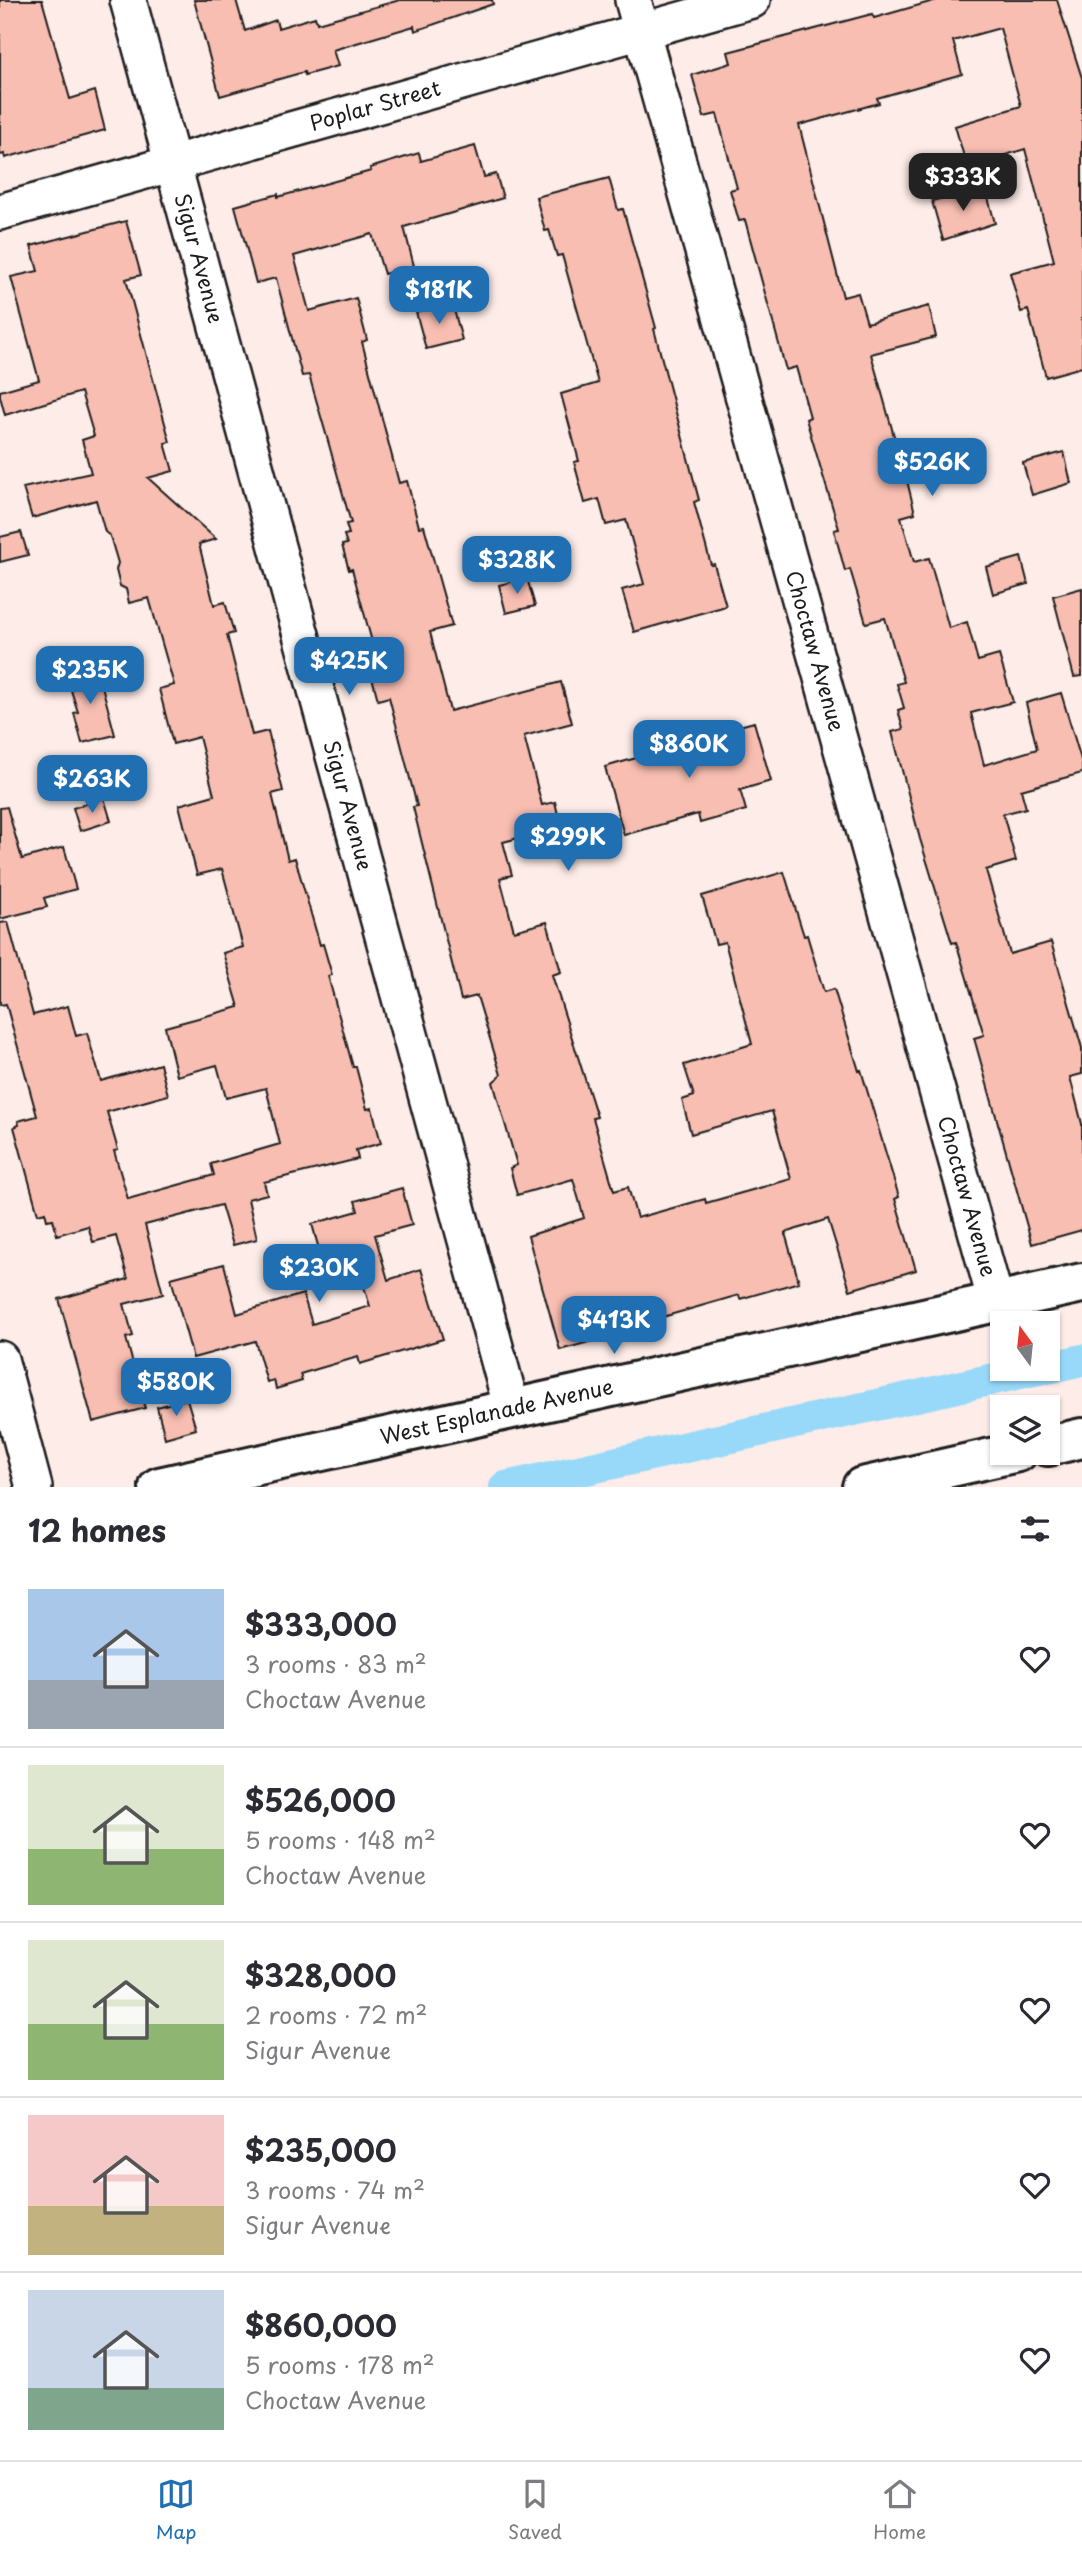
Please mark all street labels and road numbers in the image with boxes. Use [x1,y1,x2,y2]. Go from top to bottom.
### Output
street label: Poplar Street [306,71,444,138]
street label: Sigur Avenue [167,190,233,327]
street label: Choctaw Avenue [779,567,854,735]
street label: Sigur Avenue [317,737,382,874]
street label: Choctaw Avenue [931,1112,1006,1280]
street label: West Esplanade Avenue [377,1369,616,1452]

